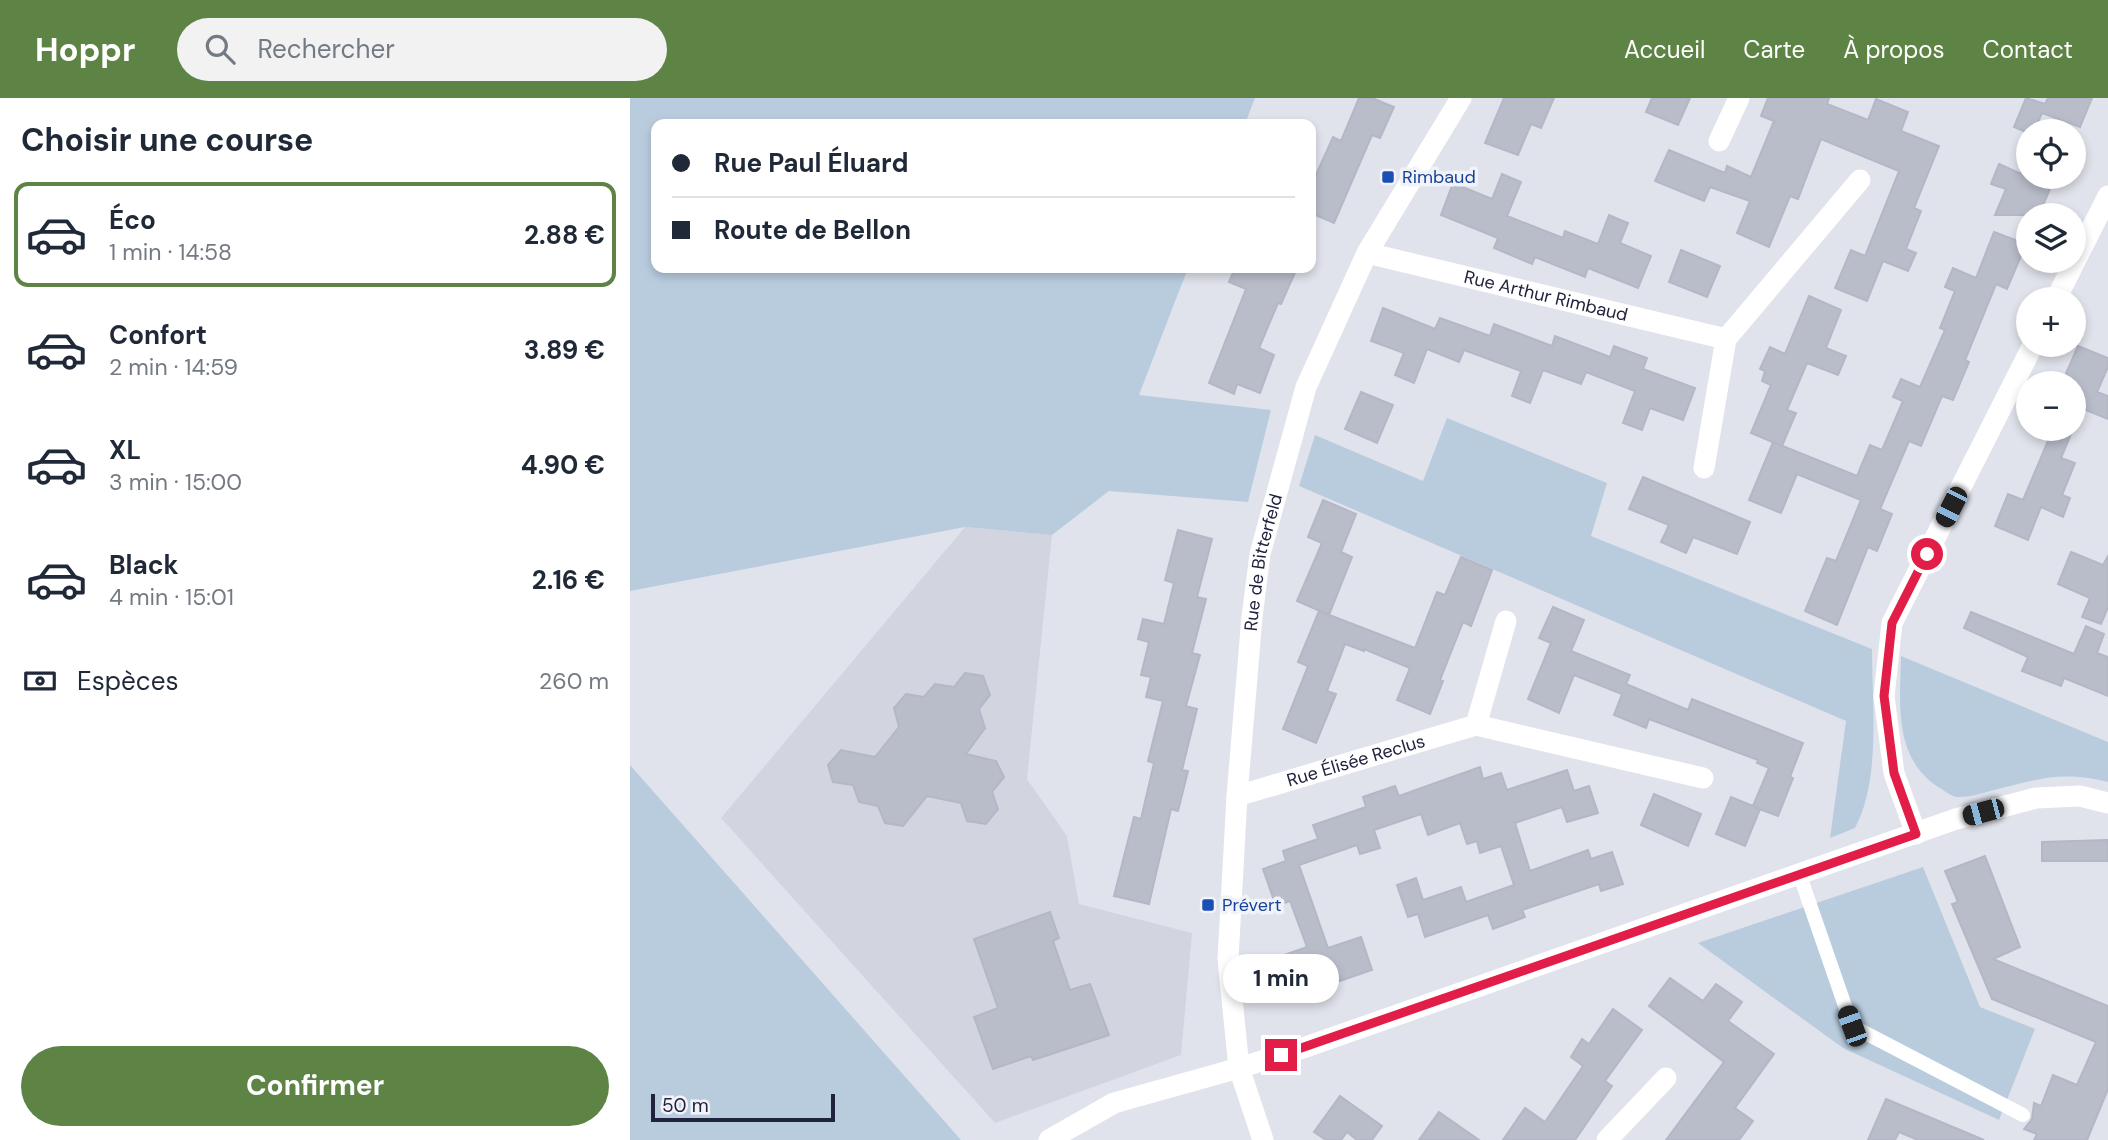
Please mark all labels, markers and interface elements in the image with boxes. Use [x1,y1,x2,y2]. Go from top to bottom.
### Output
search box [177,18,667,81]
text: Hoppr [35,28,135,71]
icon: search [201,30,239,68]
text: Rechercher [257,32,395,66]
text: Accueil [1624,34,1705,65]
text: Carte [1743,34,1805,65]
text: À propos [1843,34,1945,65]
text: Contact [1983,34,2073,65]
text: Choisir une course [21,119,313,161]
map controls [2016,119,2086,441]
button: locate [2016,119,2086,189]
text: Rue Paul Éluard [714,146,908,180]
place label: Rimbaud [1402,165,1476,189]
marker: Rimbaud [1380,169,1396,185]
icon: car [25,203,88,266]
text: Éco [109,203,156,237]
button: layers [2016,203,2086,273]
text: Route de Bellon [714,213,911,247]
text: 2.88 € [524,218,605,252]
text: 1 min · 14:58 [109,237,232,267]
street label: Rue Arthur Rimbaud [1462,265,1630,327]
button: + [2016,287,2086,357]
icon: car [25,318,88,381]
text: Confort [109,318,207,352]
text: 3.89 € [524,333,605,367]
text: 2 min · 14:59 [109,352,238,382]
button: − [2016,371,2086,441]
icon: car [25,433,88,496]
text: XL [109,433,141,467]
text: 4.90 € [521,448,605,482]
text: 3 min · 15:00 [109,467,242,497]
car [1933,484,1970,530]
street label: Rue de Bitterfeld [1239,491,1288,632]
route start [1911,538,1943,570]
icon: car [25,548,88,611]
text: Black [109,548,179,582]
text: 2.16 € [532,563,605,597]
text: 4 min · 15:01 [109,582,234,612]
icon: cash [21,662,59,700]
text: Espèces [77,664,178,698]
text: 260 m [539,666,609,696]
street label: Rue Élisée Reclus [1284,729,1428,793]
car [1960,796,2007,828]
place label: Prévert [1222,893,1282,917]
marker: Prévert [1200,897,1216,913]
callout: 1 min [1223,954,1339,1002]
text: 1 min [1253,963,1309,993]
car [1835,1003,1870,1049]
route end [1265,1039,1297,1071]
button: Confirmer [21,1046,609,1126]
scale bar [651,1091,835,1123]
text: 50 m [662,1093,709,1118]

